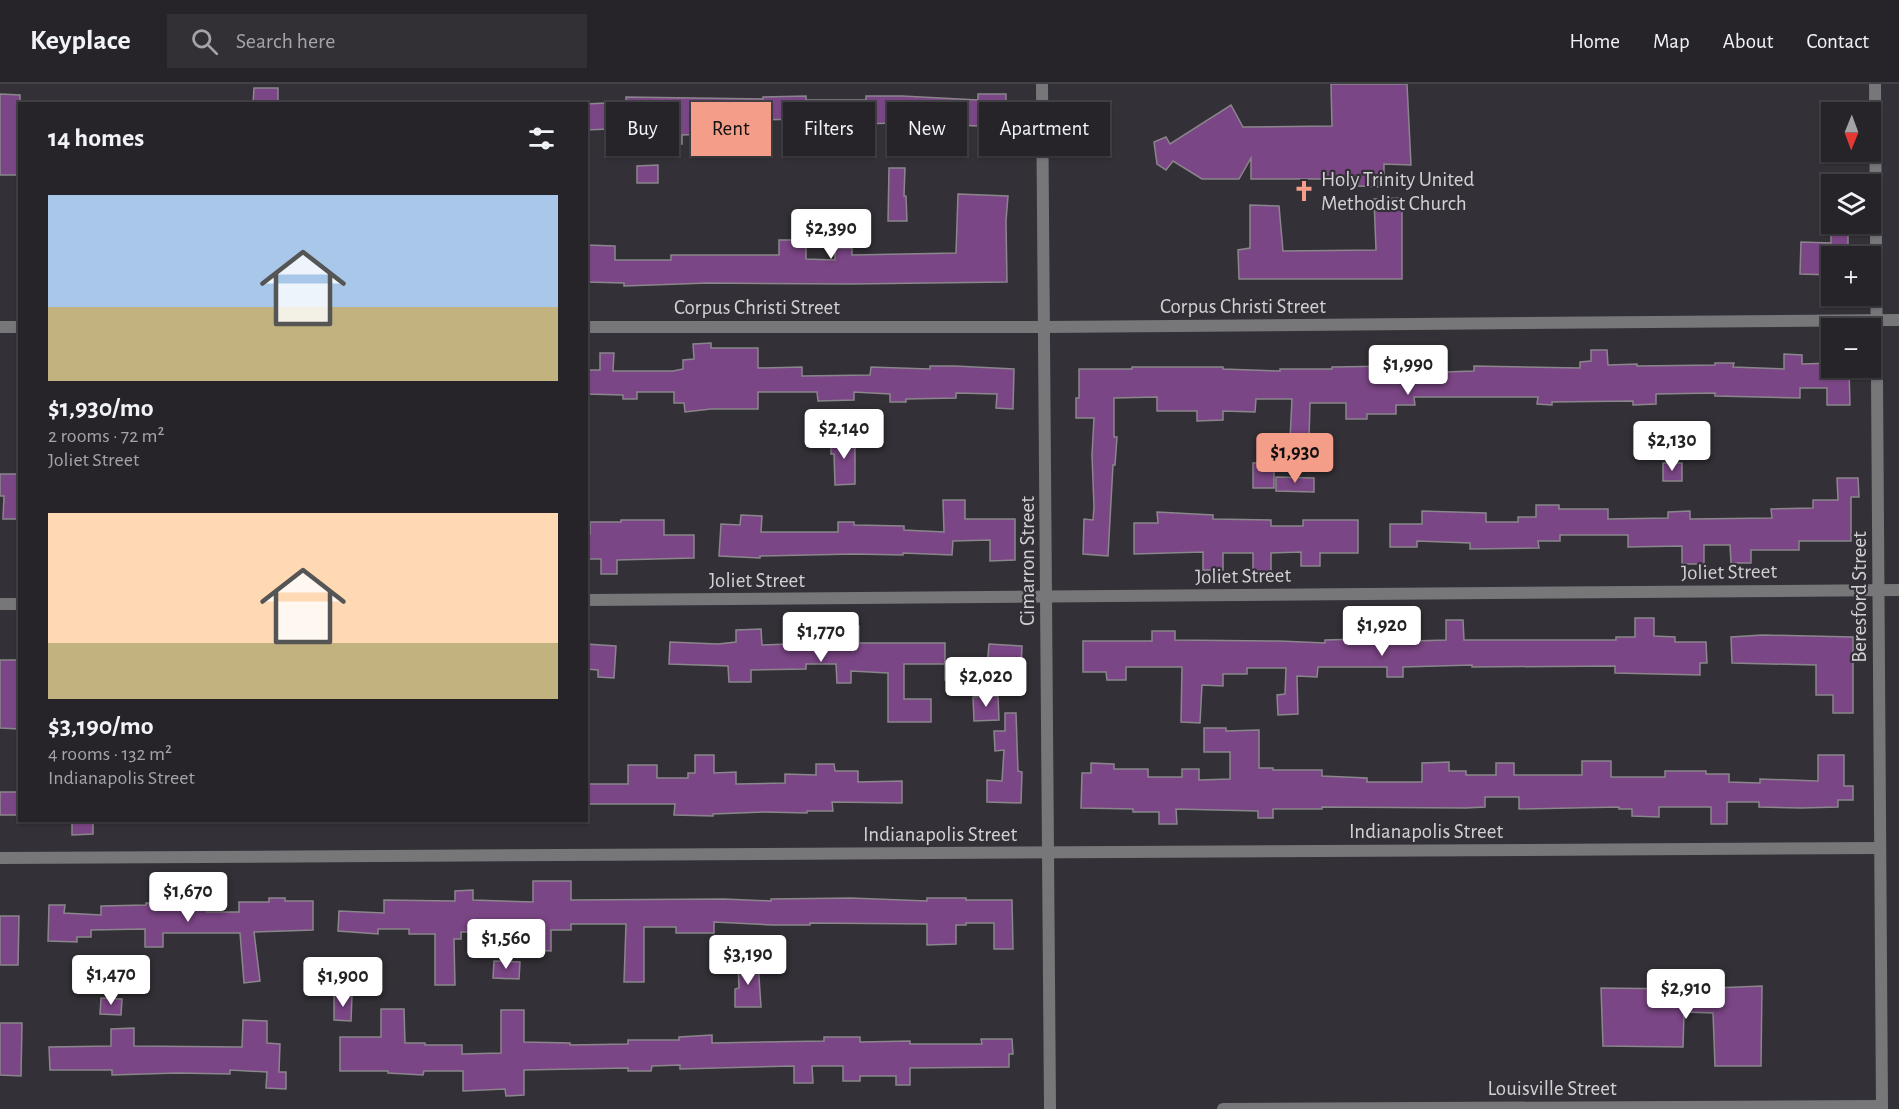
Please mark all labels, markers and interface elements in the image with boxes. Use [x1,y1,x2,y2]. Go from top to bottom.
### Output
search box [167,14,587,68]
icon: search [188,25,221,58]
text: Keyplace [30,27,131,55]
text: Search here [236,30,335,52]
text: Home [1569,31,1620,52]
text: Map [1653,31,1690,52]
text: About [1723,31,1773,52]
text: Contact [1806,31,1869,52]
chip: Buy [606,102,679,156]
chip: Rent [691,102,771,156]
chip: Filters [783,102,875,156]
chip: New [887,102,967,156]
chip: Apartment [979,102,1110,156]
north arrow [1821,102,1881,162]
map controls [1821,102,1881,378]
icon: filters [525,122,558,155]
text: 14 homes [48,125,144,151]
place label: Holy Trinity United Methodist Church [1321,169,1474,214]
button: layers [1821,174,1881,234]
church icon: Holy Trinity United Methodist Church [1292,179,1316,203]
pin: $2,390 [782,209,880,260]
text: $2,390 [805,218,857,238]
icon: home [249,234,357,342]
button: + [1821,246,1881,306]
street label: Corpus Christi Street [1160,296,1326,317]
street label: Corpus Christi Street [674,297,840,318]
button: − [1821,318,1881,378]
pin: $1,990 [1359,345,1457,396]
text: $1,990 [1383,354,1433,374]
text: $1,930/mo [48,395,154,421]
pin: $2,140 [795,409,893,460]
text: $2,140 [819,418,869,438]
pin: $2,130 [1623,421,1721,472]
text: 2 rooms · 72 m² [48,426,165,446]
text: $2,130 [1647,430,1697,450]
pin: $1,930 [1246,433,1344,484]
text: $1,930 [1270,442,1320,462]
text: Joliet Street [48,450,139,470]
street label: Cimarron Street [1017,496,1038,626]
street label: Beresford Street [1849,531,1870,663]
icon: home [249,552,357,660]
street label: Joliet Street [1681,561,1777,583]
street label: Joliet Street [1195,565,1291,587]
street label: Joliet Street [709,570,805,591]
pin: $1,920 [1333,606,1431,657]
pin: $1,770 [772,612,870,663]
text: $1,920 [1357,615,1407,635]
text: $1,770 [797,621,845,641]
pin: $2,020 [937,657,1035,708]
text: $2,020 [959,666,1013,686]
text: $3,190/mo [48,713,154,739]
text: 4 rooms · 132 m² [48,744,172,764]
text: Indianapolis Street [48,768,195,788]
street label: Indianapolis Street [1349,821,1503,842]
street label: Indianapolis Street [863,824,1017,845]
pin: $1,670 [139,872,237,923]
text: $1,670 [163,881,213,901]
pin: $1,560 [457,919,555,970]
text: $1,560 [481,928,531,948]
pin: $3,190 [699,935,797,986]
text: $3,190 [723,944,773,964]
pin: $1,470 [62,955,160,1006]
pin: $1,900 [294,957,392,1008]
text: $1,470 [86,964,136,984]
text: $1,900 [317,966,369,986]
pin: $2,910 [1637,969,1735,1020]
text: $2,910 [1661,978,1711,998]
street label: Louisville Street [1487,1078,1617,1099]

